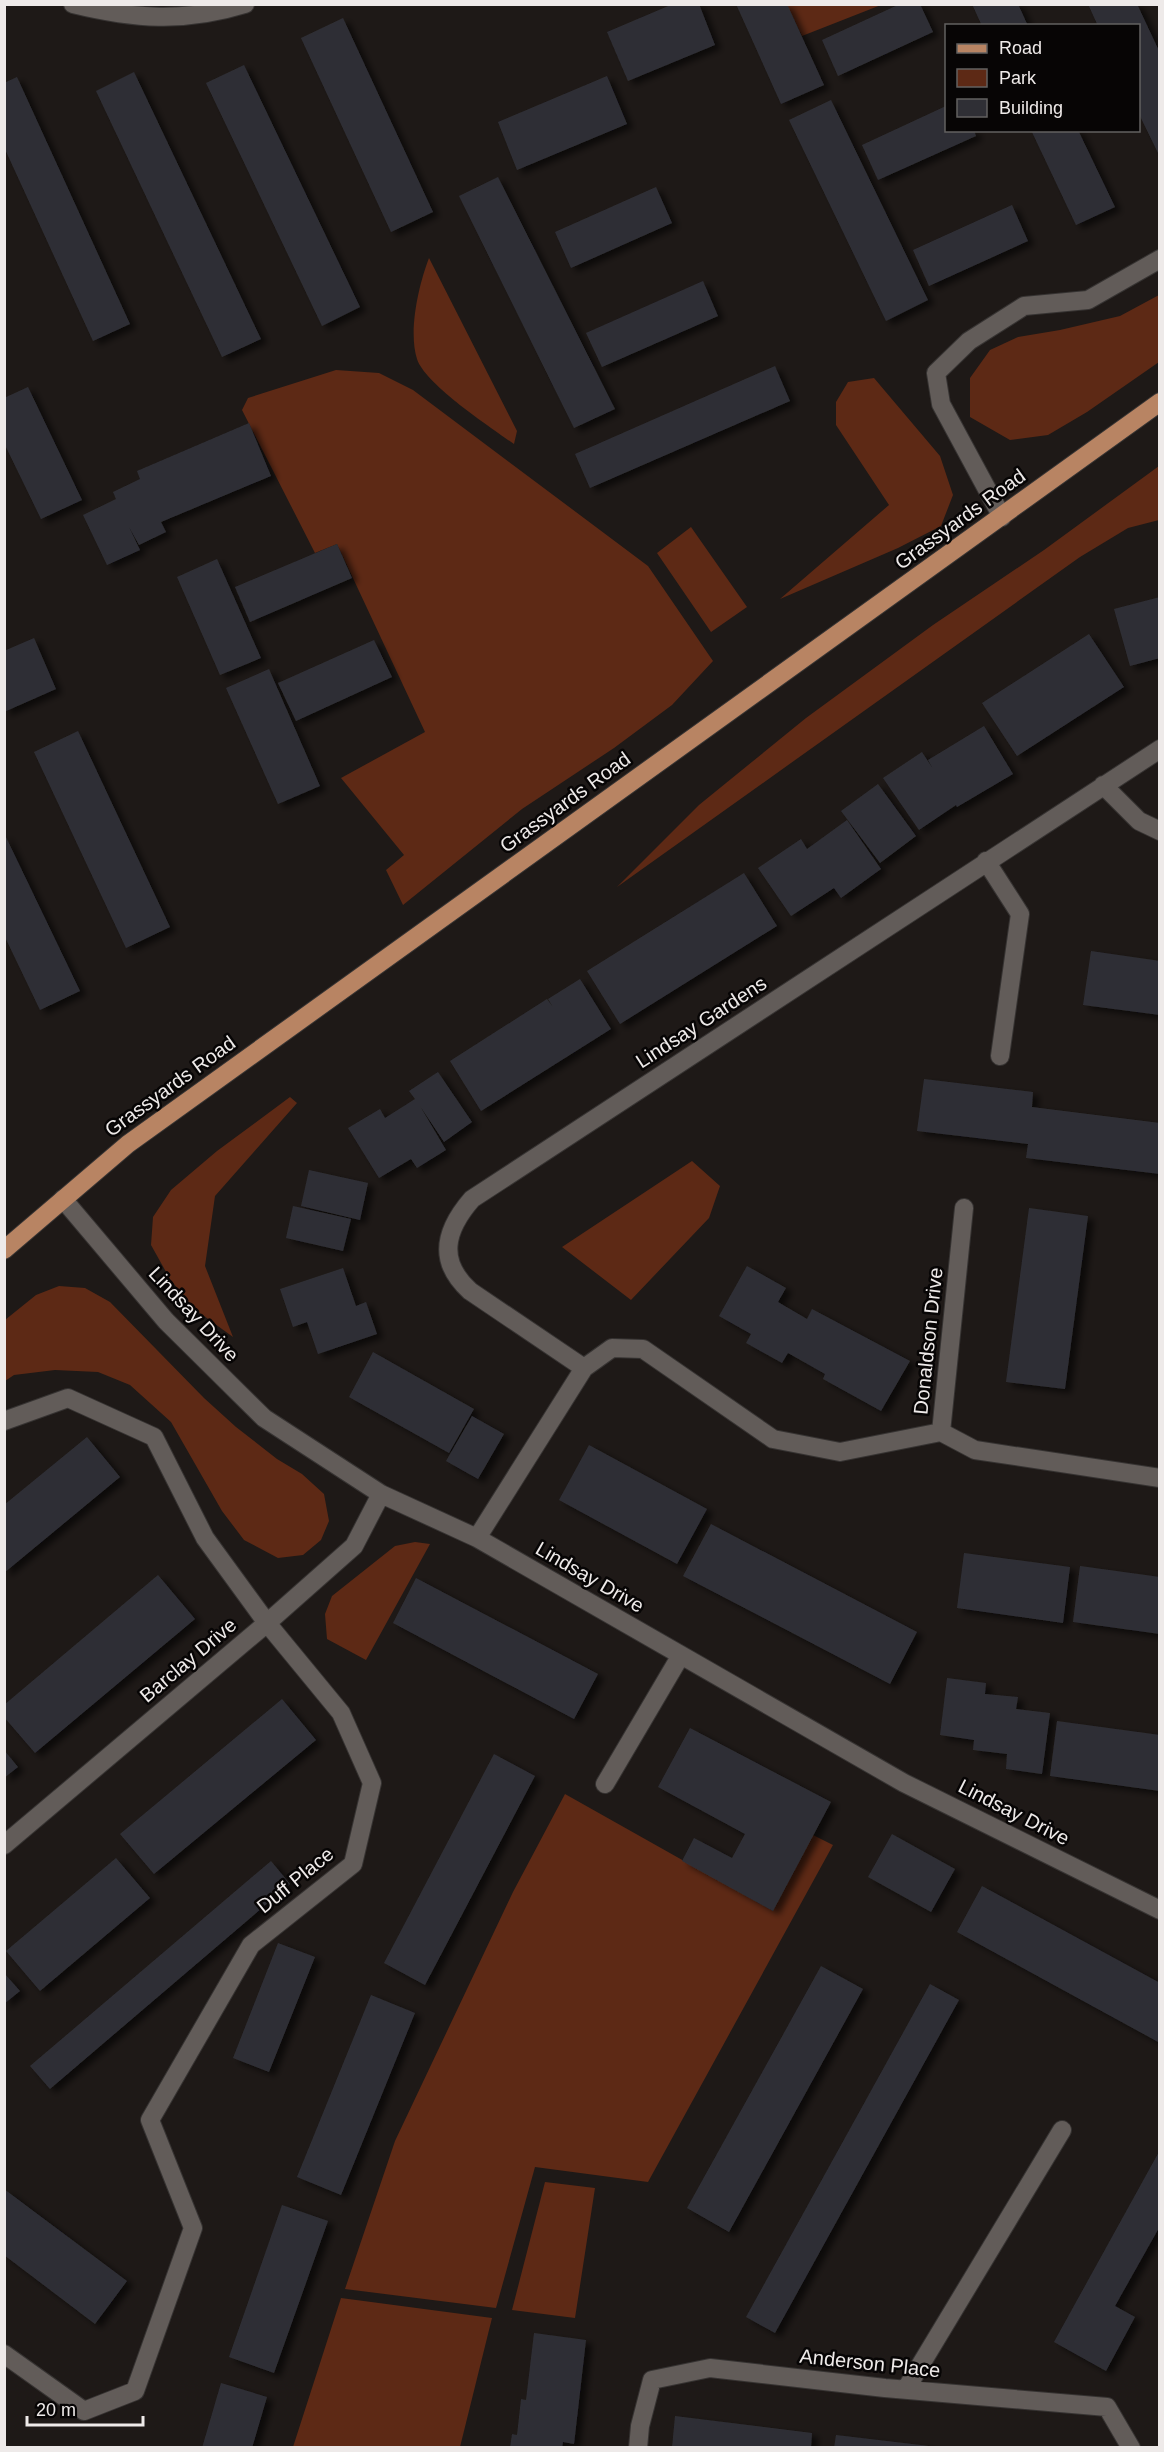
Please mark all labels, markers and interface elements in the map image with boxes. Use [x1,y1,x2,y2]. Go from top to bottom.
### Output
legend [945,24,1140,132]
text: Road [999,38,1042,58]
text: Park [999,68,1037,88]
text: Building [999,98,1063,118]
street label: Grassyards Road [891,464,1029,574]
street label: Grassyards Road [496,747,634,857]
street label: Lindsay Gardens [632,972,770,1072]
street label: Grassyards Road [101,1031,239,1141]
street label: Lindsay Drive [145,1262,243,1366]
street label: Donaldson Drive [909,1266,947,1416]
street label: Lindsay Drive [532,1537,648,1617]
street label: Barclay Drive [135,1613,241,1707]
street label: Lindsay Drive [955,1775,1073,1849]
street label: Duff Place [252,1843,338,1917]
street label: Anderson Place [799,2345,941,2381]
scale bar [27,2389,142,2427]
text: 20 m [36,2400,76,2420]

